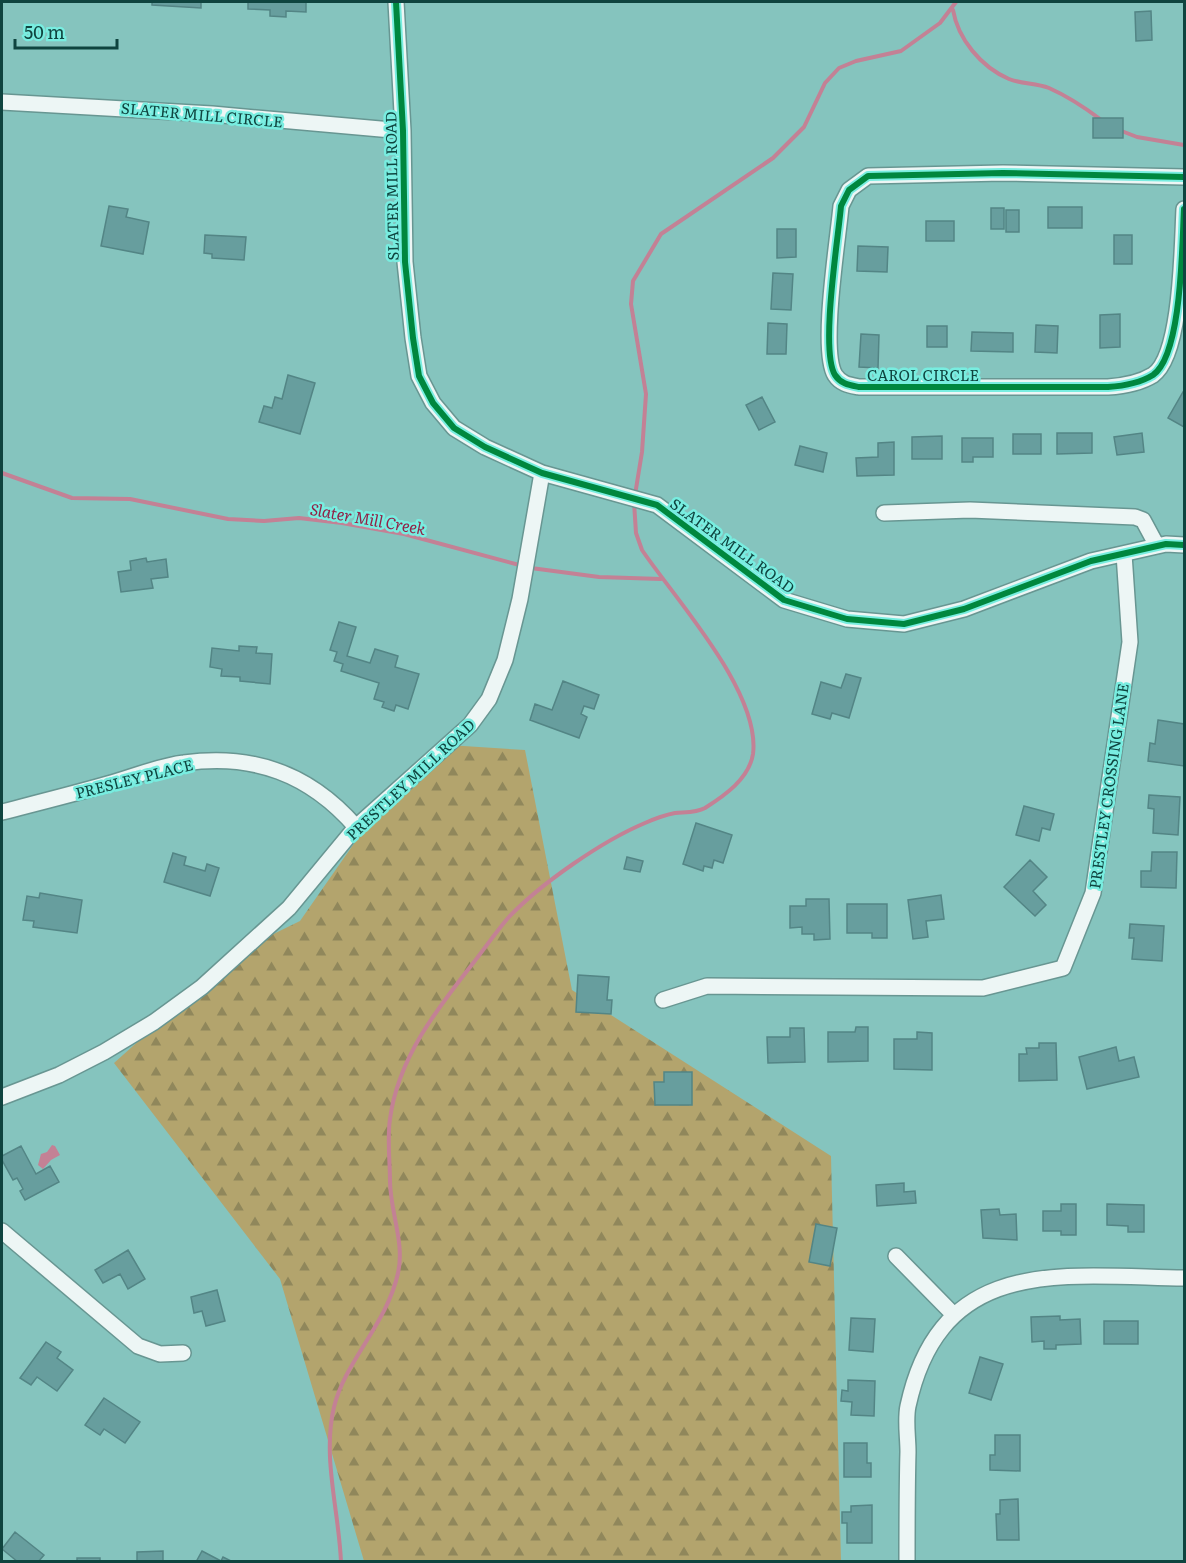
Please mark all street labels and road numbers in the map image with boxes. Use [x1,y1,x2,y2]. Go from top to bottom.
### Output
street label: SLATER MILL CIRCLE [120,95,284,133]
street label: SLATER MILL ROAD [378,111,404,261]
street label: CAROL CIRCLE [867,363,979,386]
street label: SLATER MILL ROAD [666,492,800,598]
street label: PRESTLEY CROSSING LANE [1082,682,1134,890]
street label: PRESTLEY MILL ROAD [341,713,479,845]
street label: PRESLEY PLACE [73,752,195,804]

